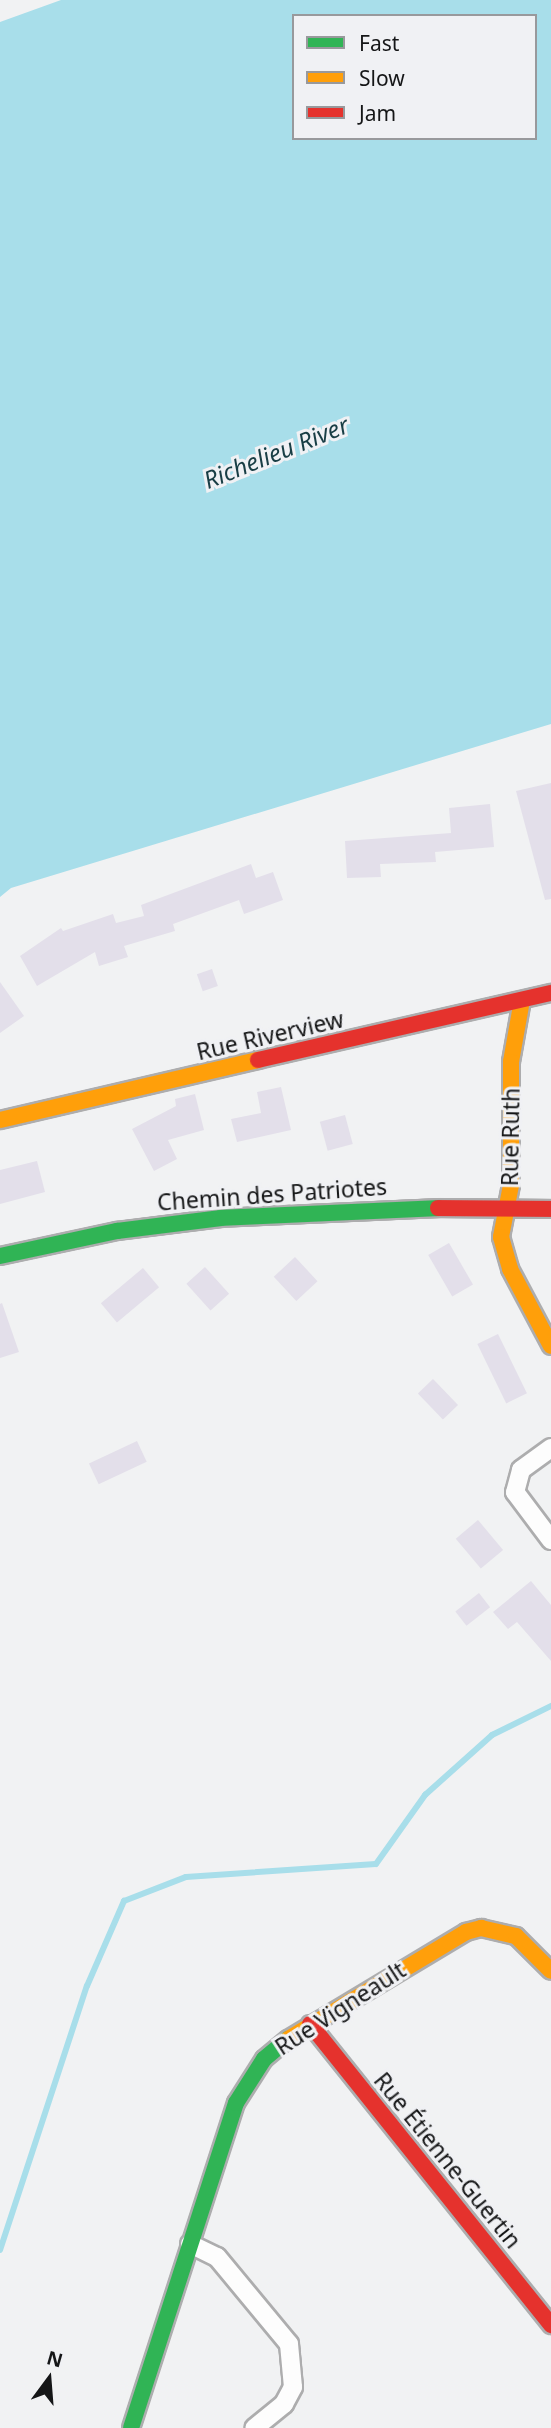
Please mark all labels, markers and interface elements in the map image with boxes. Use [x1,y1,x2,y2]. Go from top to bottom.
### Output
legend [292,14,537,140]
text: Fast [359,29,399,57]
text: Slow [359,64,405,92]
text: Jam [359,99,396,127]
water label: Richelieu River [199,410,353,494]
street label: Rue Riverview [194,1005,346,1065]
street label: Rue Ruth [495,1088,525,1186]
street label: Chemin des Patriotes [156,1172,388,1216]
street label: Rue Vigneault [270,1956,410,2060]
street label: Rue Étienne-Guertin [369,2067,527,2253]
north arrow [14,2344,84,2414]
text: N [44,2344,66,2373]

